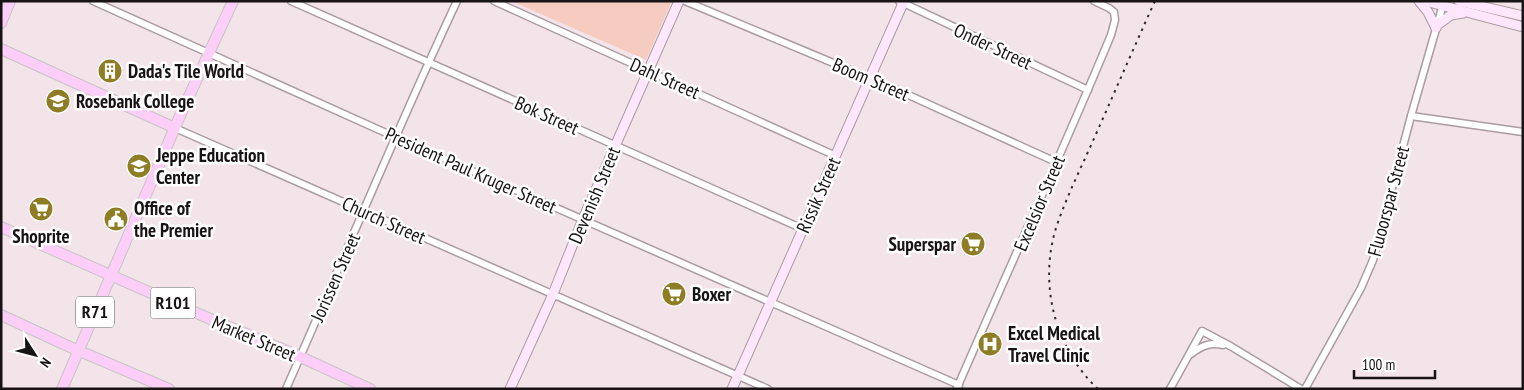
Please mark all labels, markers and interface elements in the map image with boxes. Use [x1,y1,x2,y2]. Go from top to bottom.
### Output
street label: Onder Street [950,17,1037,75]
street label: Dahl Street [626,52,704,104]
street label: Boom Street [829,52,914,106]
building icon: Dada's Tile World [97,58,123,84]
place label: Dada's Tile World [128,59,244,83]
school or university icon: Rosebank College [45,88,71,114]
place label: Rosebank College [76,89,194,113]
street label: Bok Street [511,90,583,140]
street label: President Paul Kruger Street [382,121,561,219]
street label: Devenish Street [563,142,626,247]
place label: Jeppe Education Center [155,143,265,189]
street label: Fluoorspar Street [1362,143,1414,259]
street label: Excelsior Street [1008,151,1070,254]
school or university icon: Jeppe Education Center [126,153,152,179]
street label: Rissik Street [791,153,846,237]
street label: Church Street [338,191,430,249]
supermarket icon: Shoprite [28,196,54,222]
place label: Office of the Premier [134,196,213,242]
public building icon: Office of the Premier [103,206,129,232]
place label: Shoprite [12,224,70,248]
street label: Jorissen Street [304,228,365,326]
supermarket icon: Superspar [960,231,986,257]
place label: Superspar [888,232,956,256]
supermarket icon: Boxer [661,281,687,307]
place label: Boxer [692,282,731,306]
road number: R101 [150,288,196,318]
road number: R71 [76,296,114,328]
street label: Market Street [209,310,300,367]
place label: Excel Medical Travel Clinic [1008,321,1100,367]
north arrow [10,330,60,380]
hospital icon: Excel Medical Travel Clinic [977,331,1003,357]
scale bar [1354,348,1435,380]
text: N [36,354,55,371]
text: 100 m [1362,355,1395,374]

